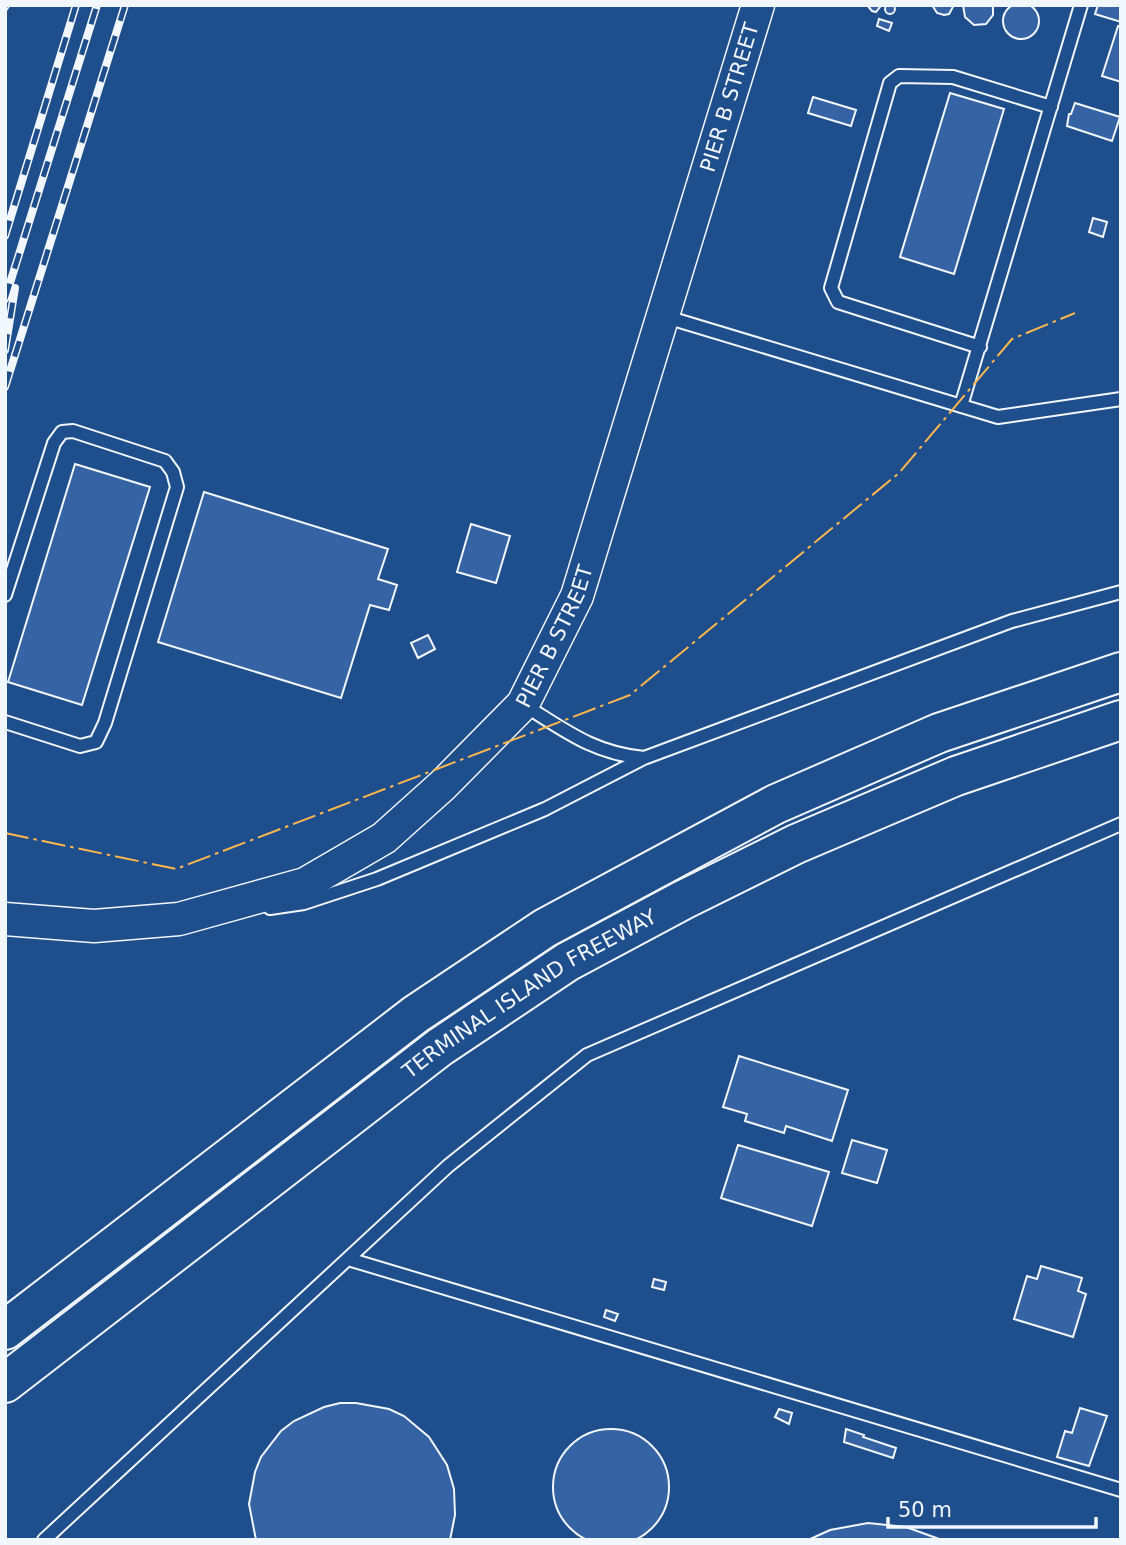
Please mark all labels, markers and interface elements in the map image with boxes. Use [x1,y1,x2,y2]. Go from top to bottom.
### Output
street label: PIER B STREET [696,20,764,175]
street label: PIER B STREET [511,562,598,711]
street label: TERMINAL ISLAND FREEWAY [397,904,661,1084]
scale bar [888,1486,1096,1530]
text: 50 m [898,1498,952,1522]

